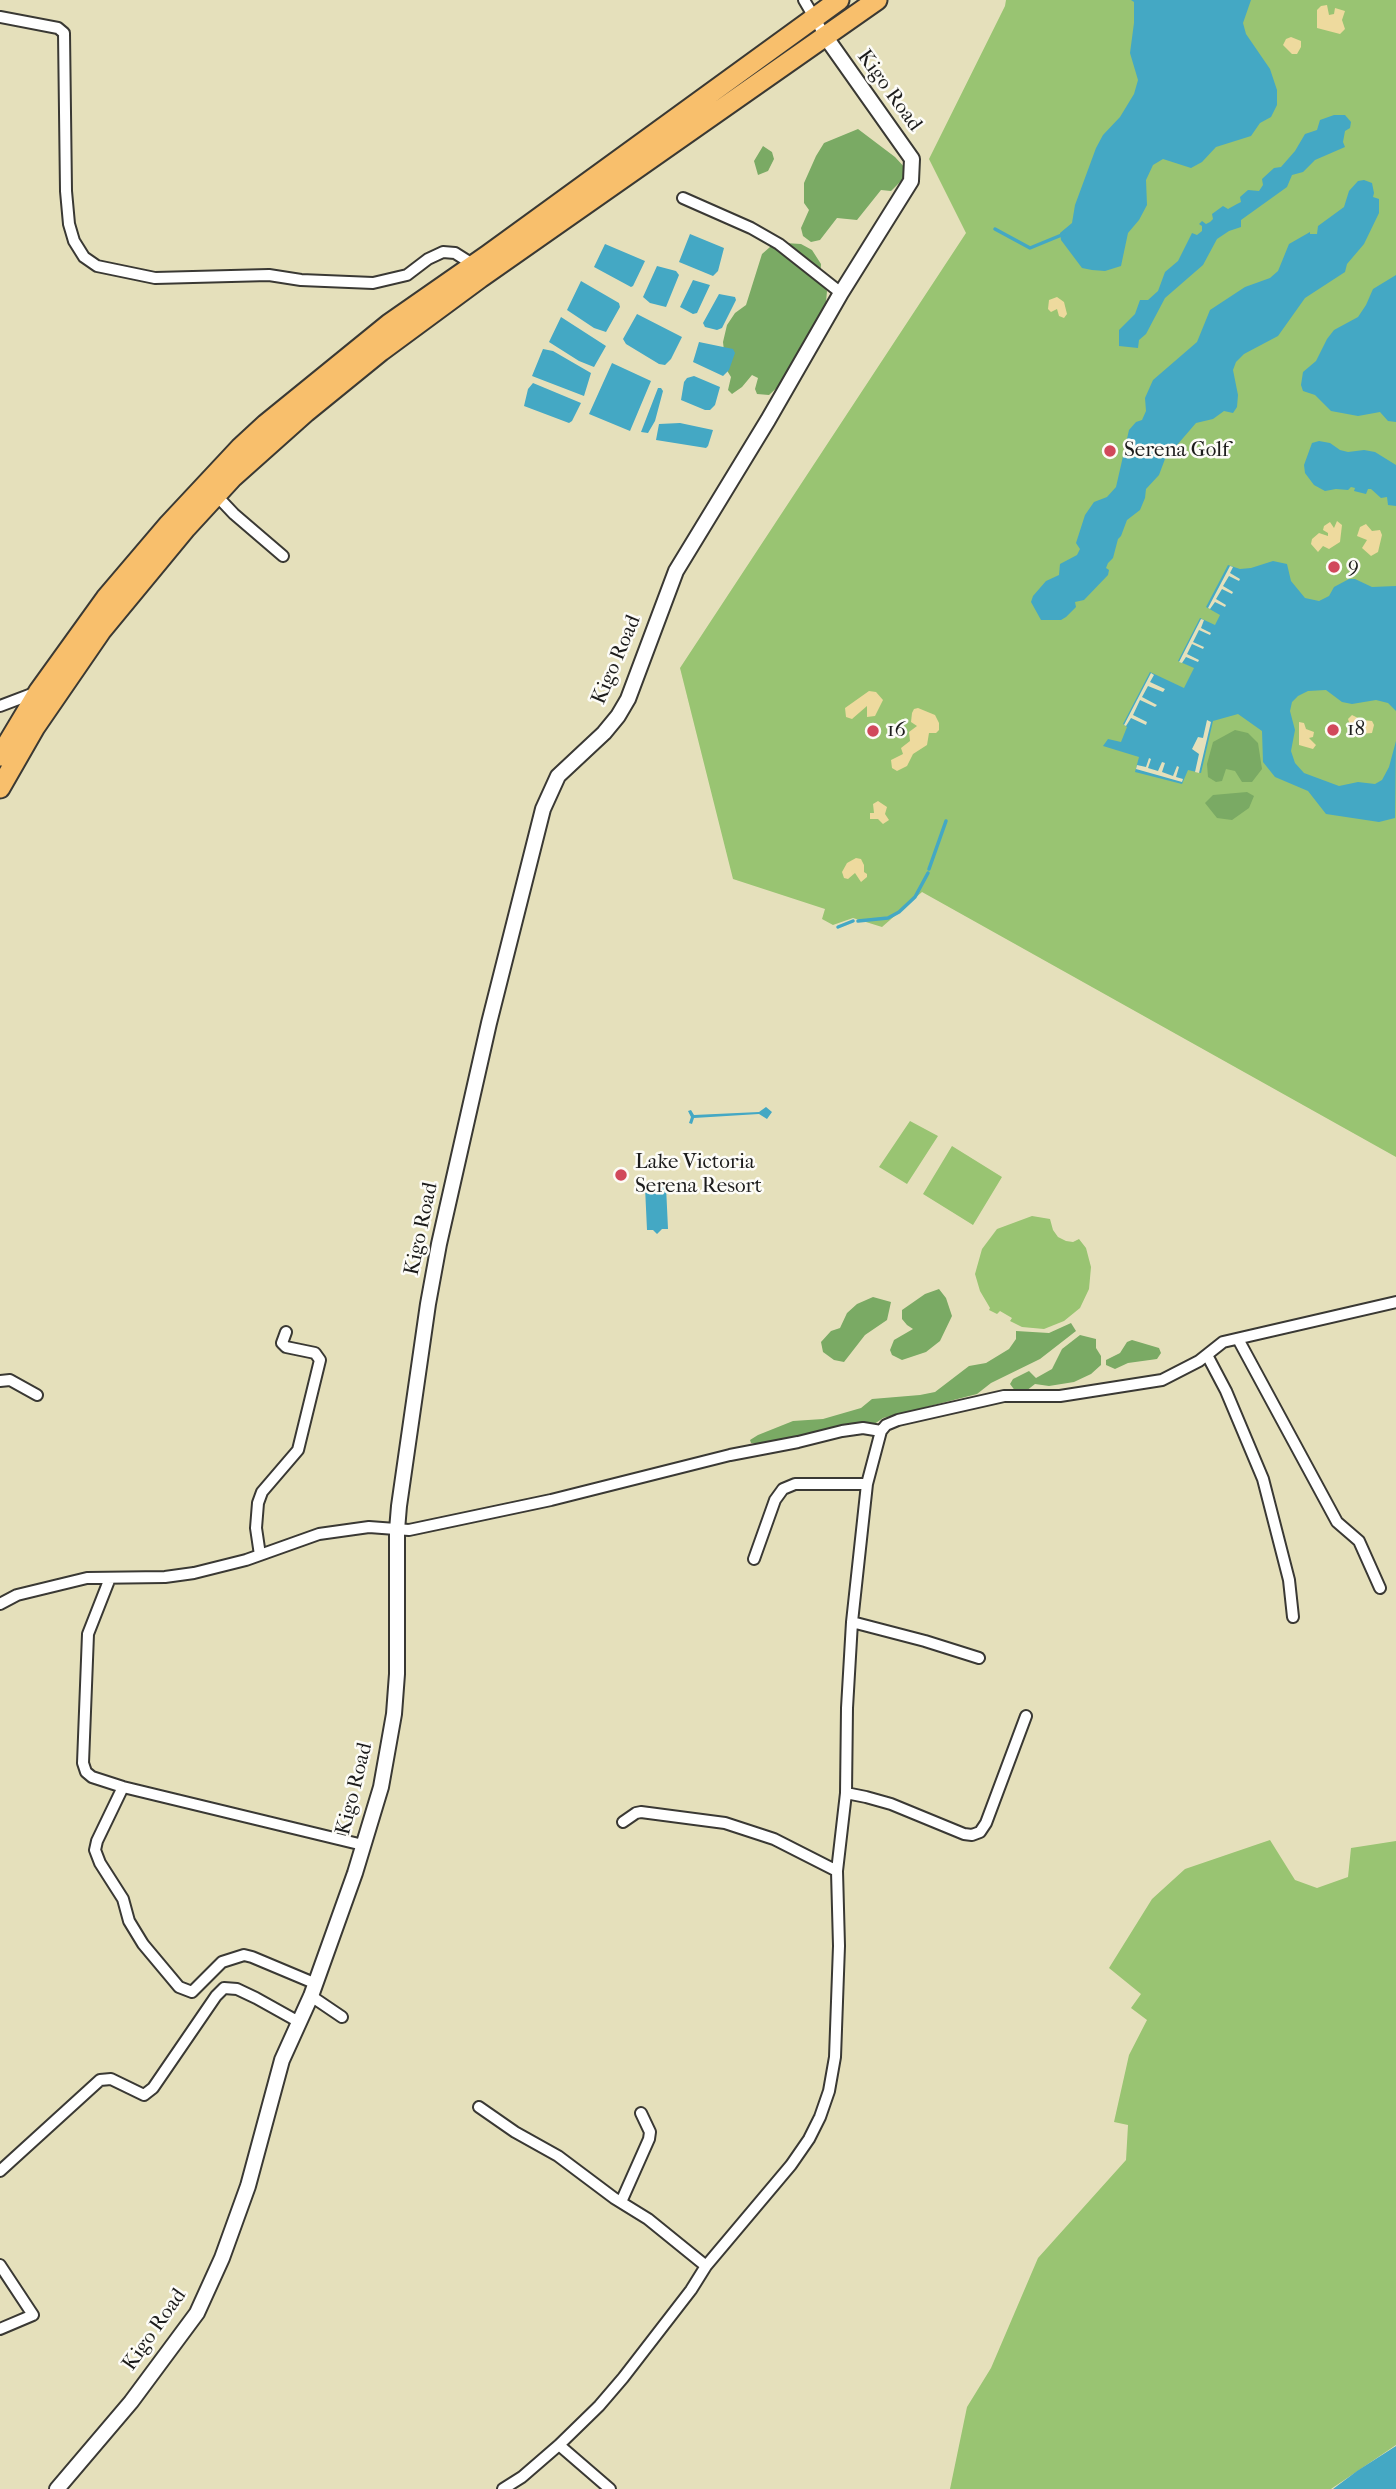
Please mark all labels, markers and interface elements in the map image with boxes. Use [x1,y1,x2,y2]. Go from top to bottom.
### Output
street label: Kigo Road [851,45,927,137]
place label: Serena Golf [1124,438,1229,464]
marker: Serena Golf [1102,443,1118,459]
place label: 9 [1348,554,1359,580]
marker: 9 [1326,559,1342,575]
street label: Kigo Road [587,612,647,708]
place label: 18 [1347,717,1365,743]
place label: 16 [887,718,906,744]
marker: 18 [1325,722,1341,738]
marker: 16 [865,723,881,739]
place label: Lake Victoria Serena Resort [635,1150,762,1200]
marker: Lake Victoria Serena Resort [613,1167,629,1183]
street label: Kigo Road [400,1180,444,1278]
street label: Kigo Road [331,1740,379,1838]
street label: Kigo Road [118,2284,192,2376]

